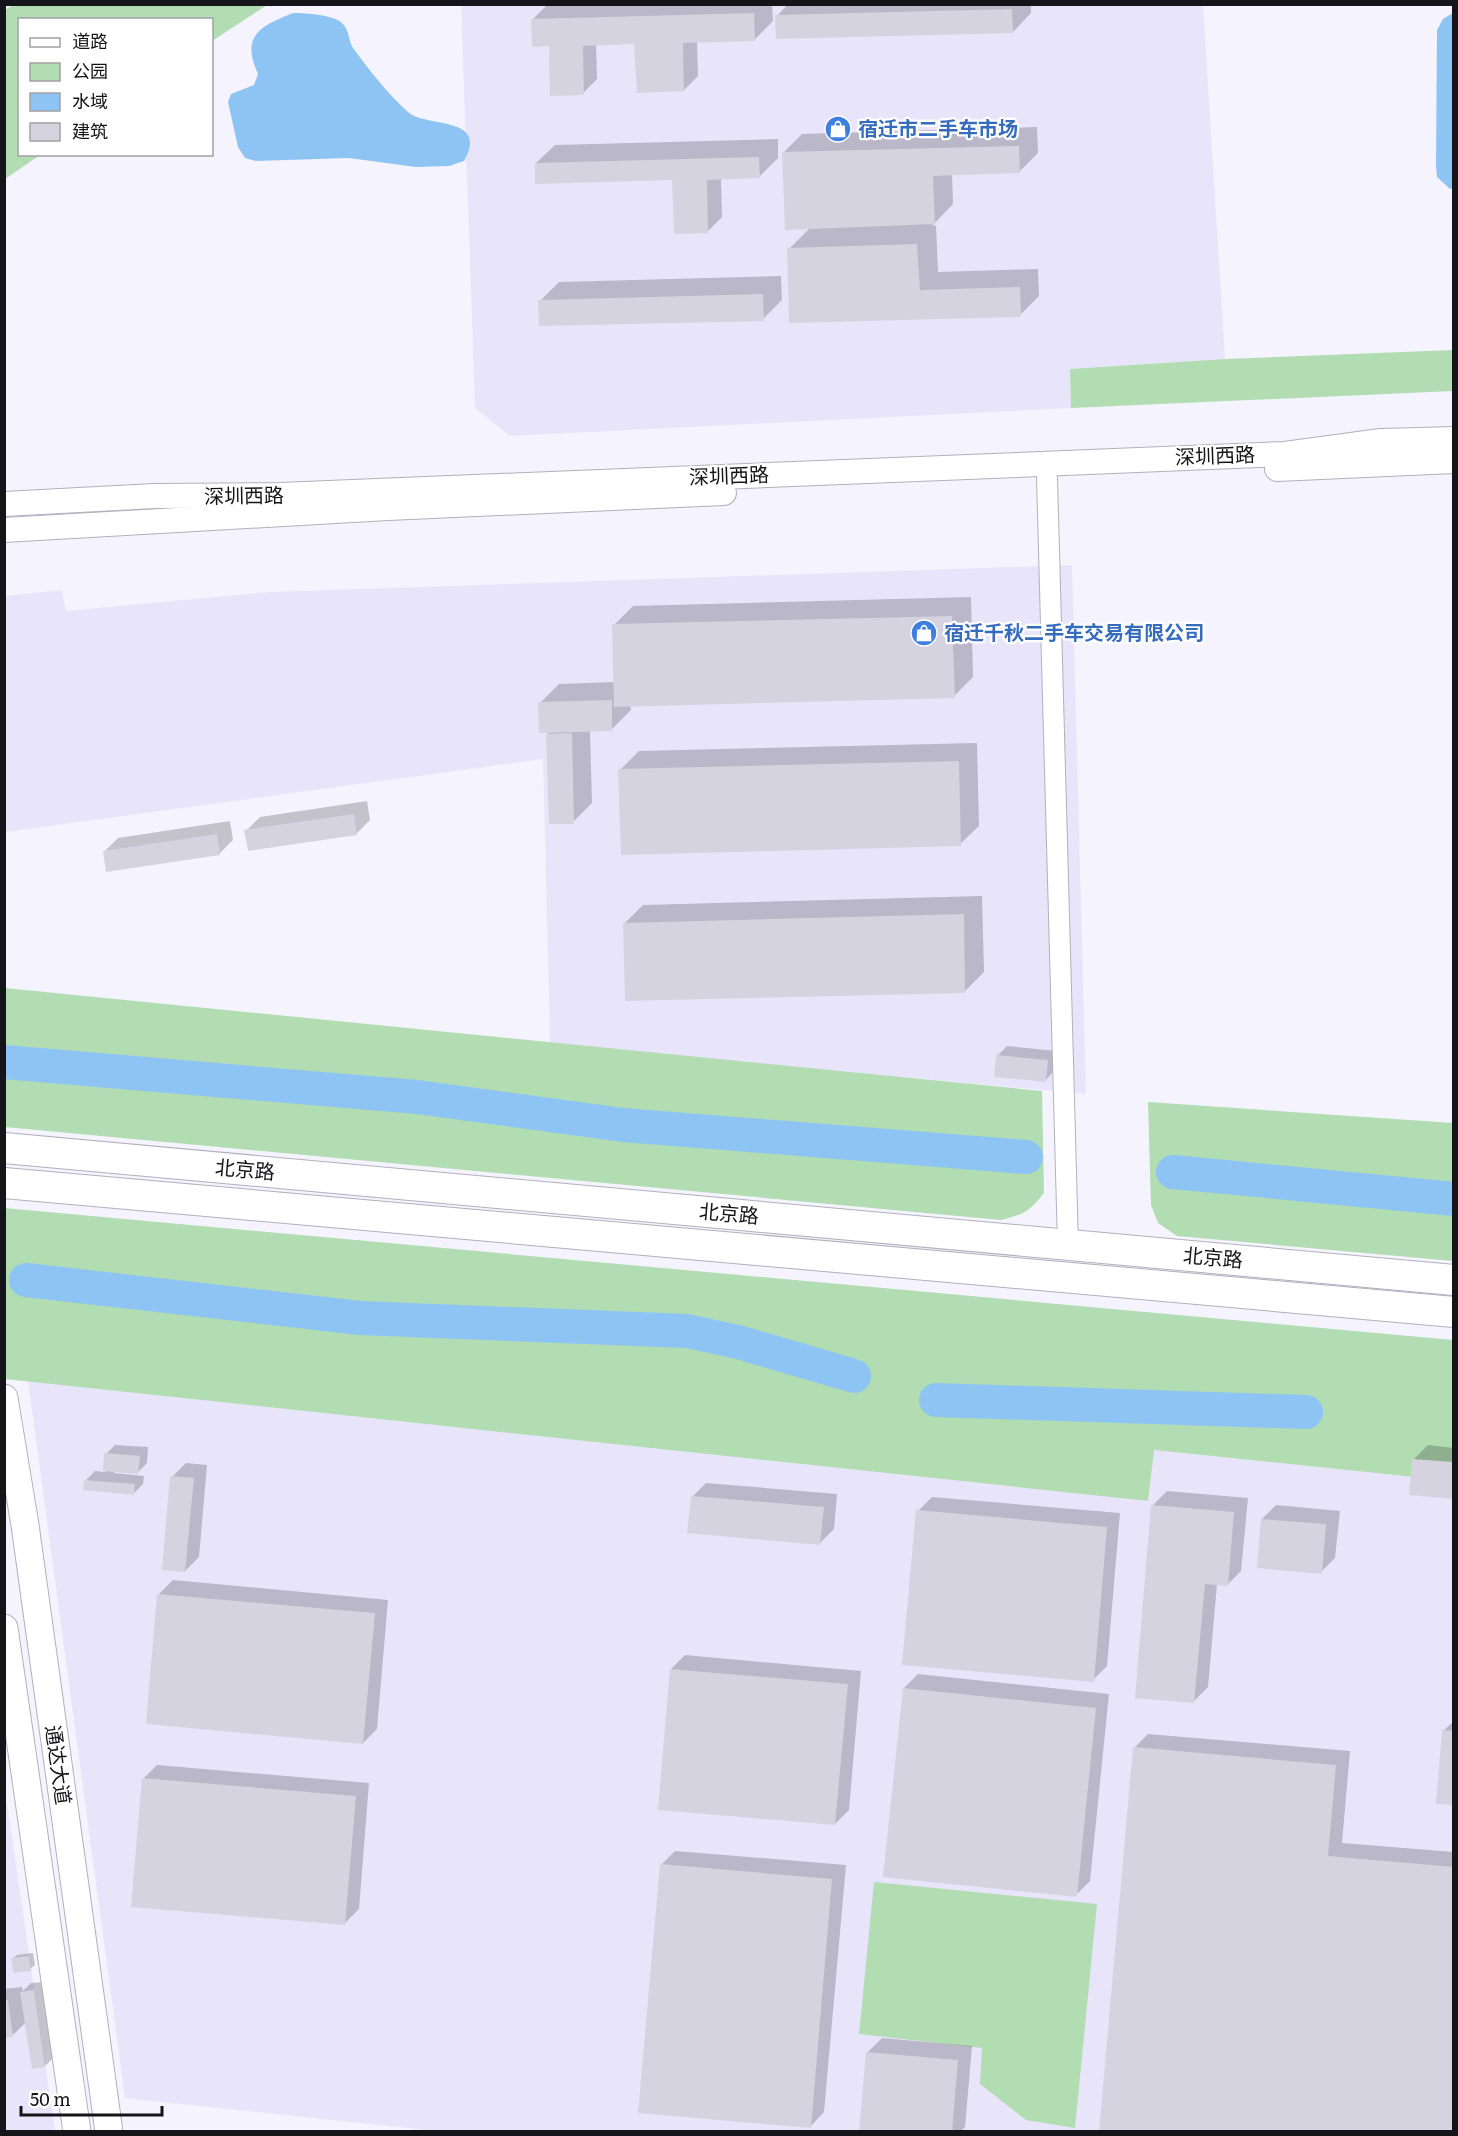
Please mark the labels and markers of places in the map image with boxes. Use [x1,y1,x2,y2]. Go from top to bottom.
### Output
place label: 宿迁市二手车市场 [858,112,1018,142]
shop icon: 宿迁市二手车市场 [823,114,853,144]
place label: 宿迁千秋二手车交易有限公司 [944,616,1204,646]
shop icon: 宿迁千秋二手车交易有限公司 [909,618,939,648]

